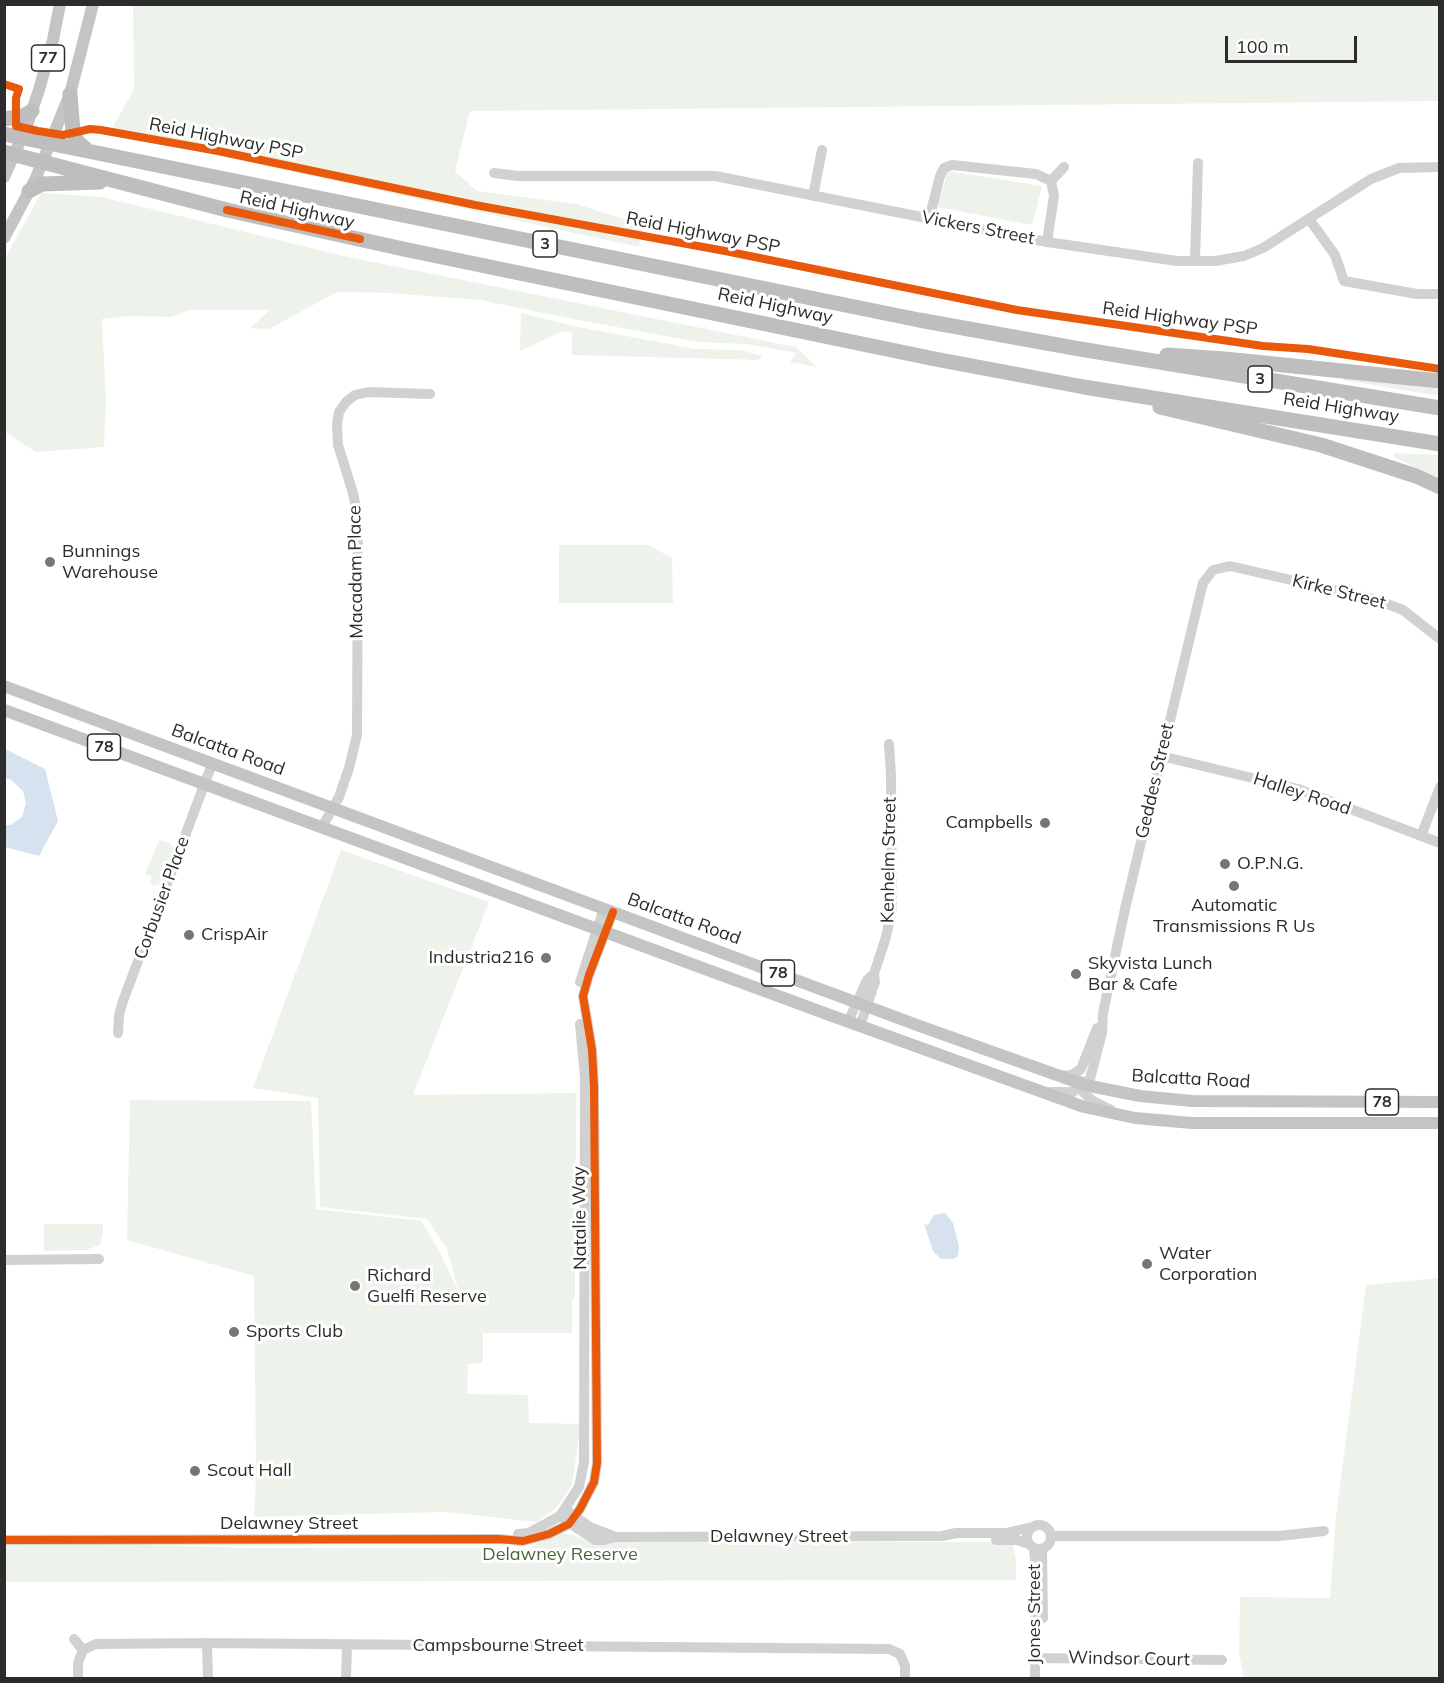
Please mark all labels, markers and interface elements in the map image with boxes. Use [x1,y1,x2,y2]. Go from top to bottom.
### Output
scale bar [1228,24,1360,62]
text: 100 m [1236,35,1289,58]
road number: 77 [32,45,64,71]
street label: Reid Highway PSP [147,113,305,165]
street label: Reid Highway [238,186,356,234]
street label: Vickers Street [920,206,1036,250]
street label: Reid Highway PSP [624,207,782,259]
road number: 3 [533,231,557,257]
street label: Reid Highway [716,283,834,329]
street label: Reid Highway PSP [1101,297,1259,341]
road number: 3 [1248,366,1272,392]
street label: Reid Highway [1282,388,1400,428]
street label: Macadam Place [344,505,368,639]
place label: Bunnings Warehouse [62,541,158,584]
marker: Bunnings Warehouse [43,555,57,569]
street label: Kirke Street [1290,570,1388,614]
street label: Balcatta Road [168,720,288,780]
street label: Geddes Street [1131,721,1179,841]
road number: 78 [88,734,120,760]
street label: Halley Road [1251,768,1353,820]
street label: Kenhelm Street [877,797,901,923]
place label: Campbells [945,812,1033,834]
marker: Campbells [1038,816,1052,830]
street label: Corbusier Place [130,834,194,962]
place label: O.P.N.G. [1237,853,1303,875]
marker: O.P.N.G. [1218,857,1232,871]
marker: Automatic Transmissions R Us [1227,879,1241,893]
street label: Balcatta Road [624,889,744,949]
place label: Automatic Transmissions R Us [1153,895,1315,938]
place label: CrispAir [201,924,268,946]
marker: CrispAir [182,928,196,942]
place label: Industria216 [428,947,534,969]
marker: Industria216 [539,951,553,965]
place label: Skyvista Lunch Bar & Cafe [1088,953,1212,996]
road number: 78 [762,960,794,986]
marker: Skyvista Lunch Bar & Cafe [1069,967,1083,981]
street label: Balcatta Road [1131,1065,1251,1093]
road number: 78 [1366,1089,1398,1115]
street label: Natalie Way [568,1166,592,1270]
place label: Water Corporation [1159,1243,1257,1286]
marker: Water Corporation [1140,1257,1154,1271]
place label: Richard Guelfi Reserve [367,1265,487,1308]
marker: Richard Guelfi Reserve [348,1279,362,1293]
place label: Sports Club [246,1321,343,1343]
marker: Sports Club [227,1325,241,1339]
place label: Scout Hall [207,1460,292,1482]
marker: Scout Hall [188,1464,202,1478]
street label: Delawney Street [220,1513,358,1535]
street label: Delawney Street [710,1526,848,1548]
park label: Delawney Reserve [482,1544,638,1566]
street label: Jones Street [1024,1564,1046,1664]
street label: Campsbourne Street [412,1635,584,1657]
street label: Windsor Court [1068,1647,1190,1671]

